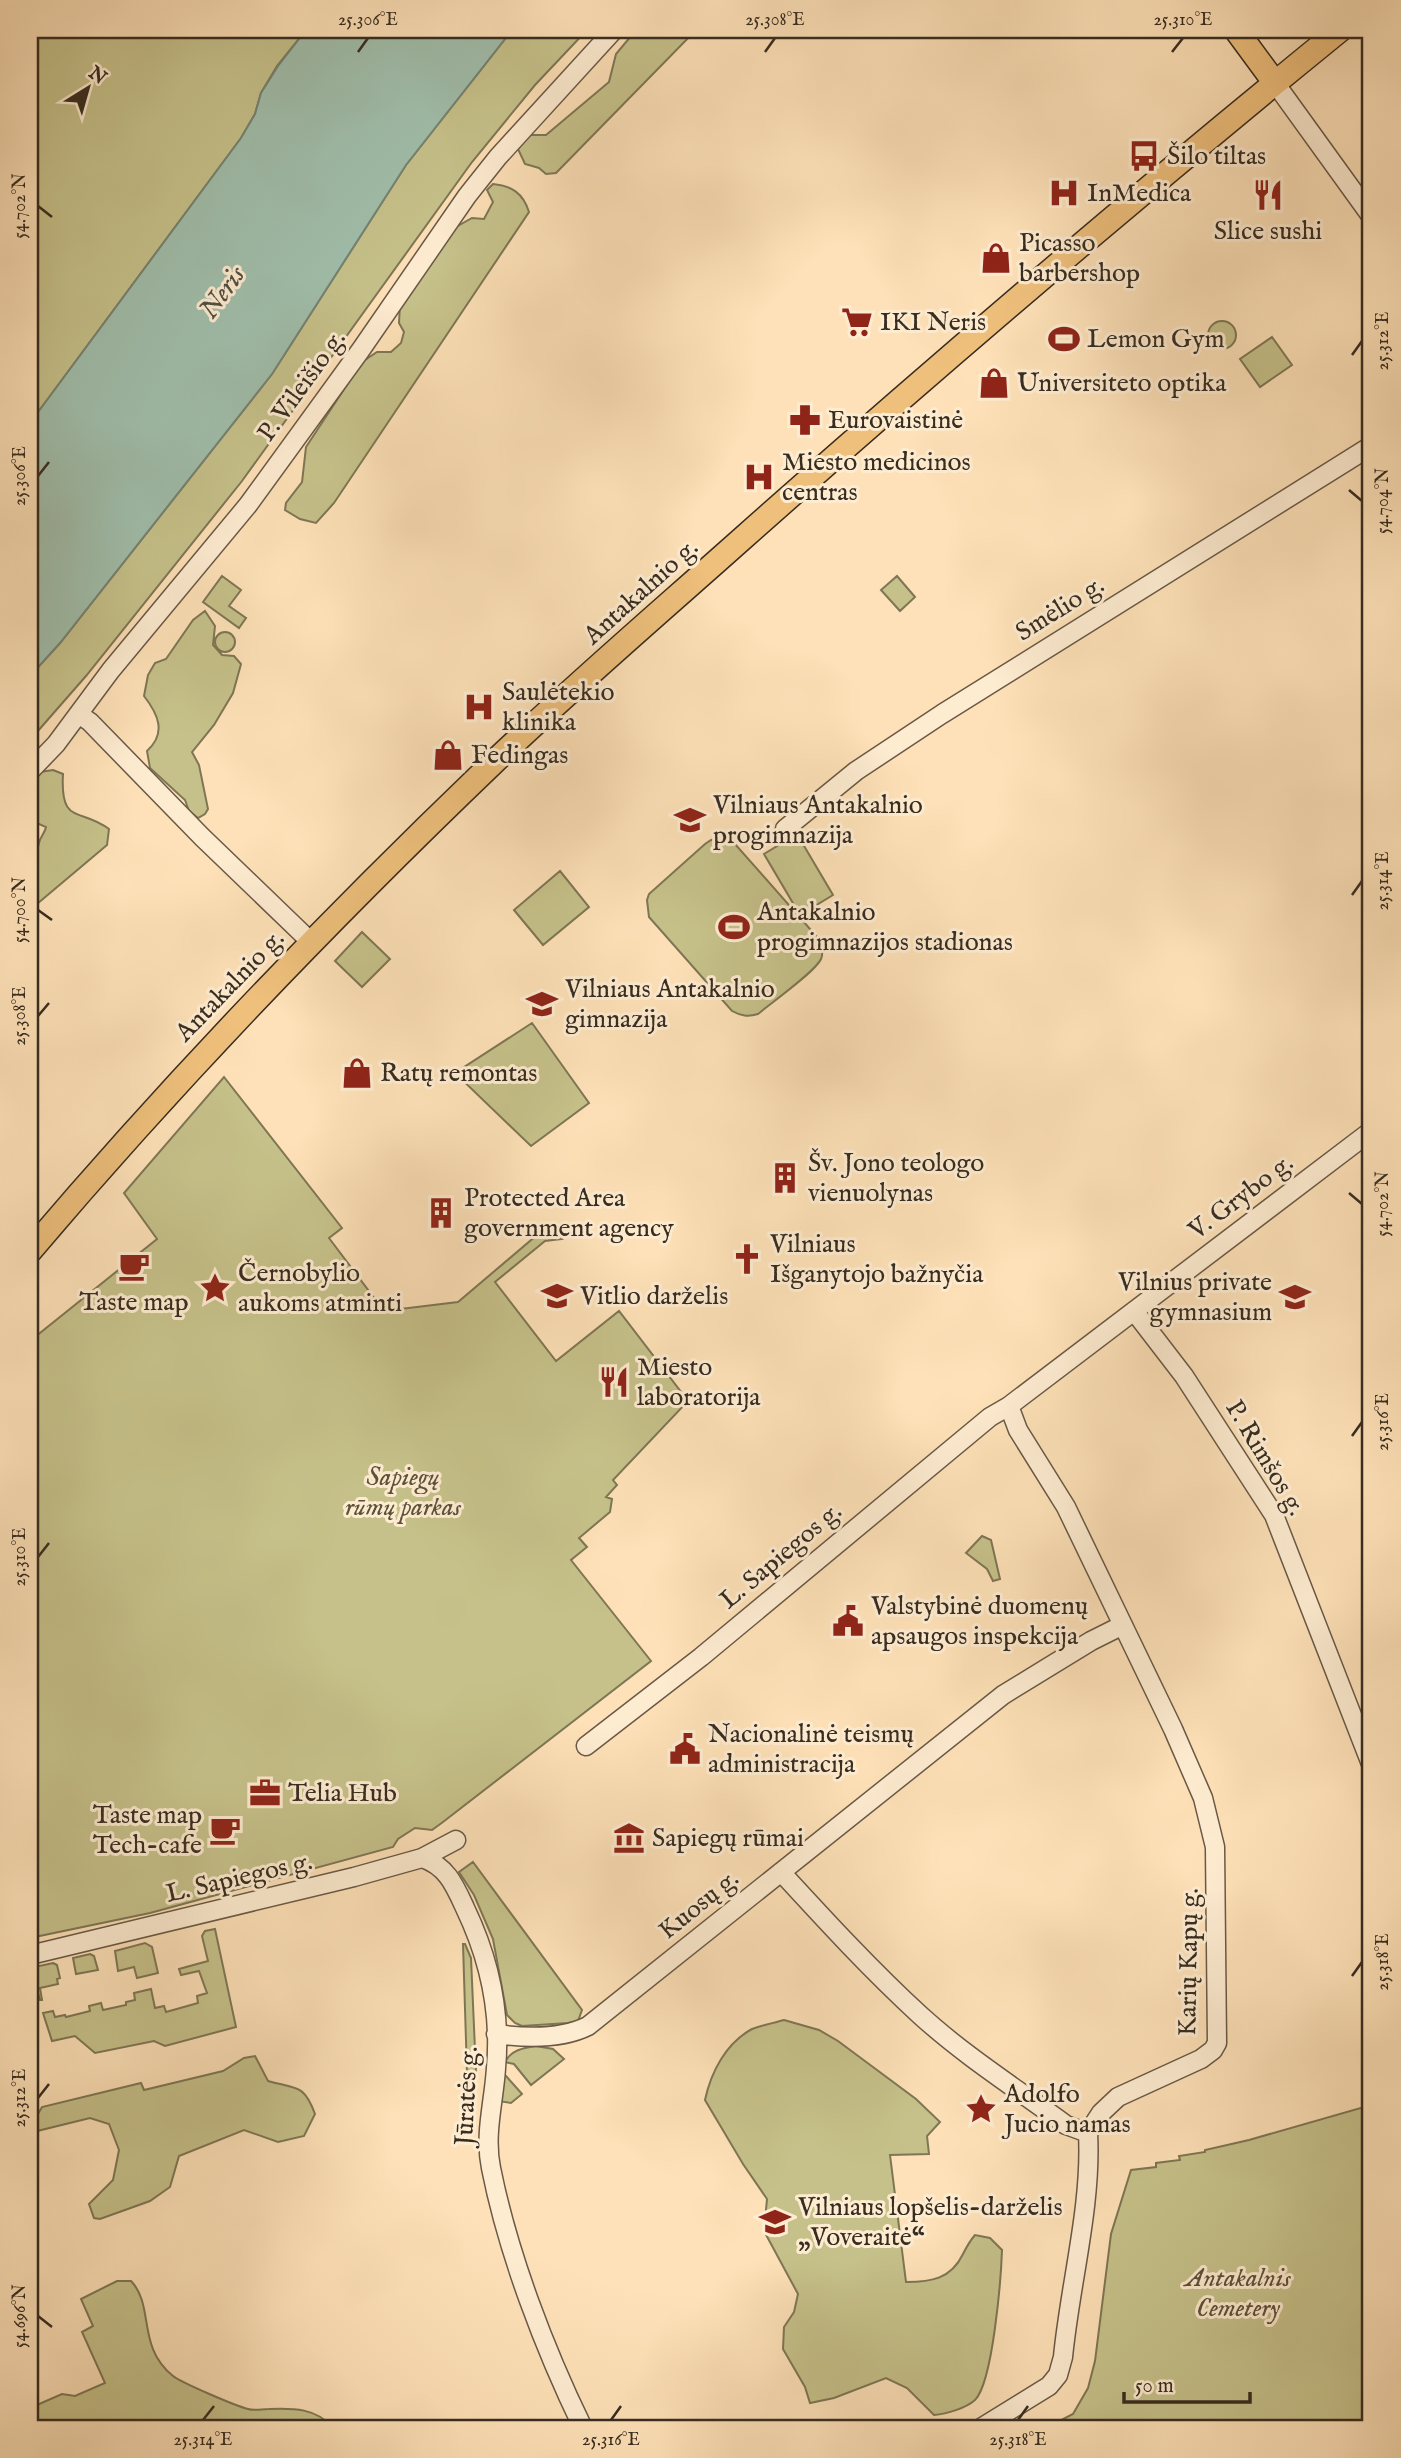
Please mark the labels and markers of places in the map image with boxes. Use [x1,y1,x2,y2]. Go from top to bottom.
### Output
bus stop icon: Šilo tiltas [1127,139,1161,173]
place label: Šilo tiltas [1167,140,1266,173]
hospital icon: InMedica [1047,176,1081,210]
place label: InMedica [1087,177,1192,210]
restaurant icon: Slice sushi [1251,178,1285,212]
place label: Slice sushi [1214,215,1322,248]
place label: Picasso barbershop [1019,227,1140,290]
shop icon: Picasso barbershop [979,241,1013,275]
supermarket icon: IKI Neris [840,305,874,339]
place label: IKI Neris [880,306,986,339]
sports icon: Lemon Gym [1047,322,1081,356]
place label: Lemon Gym [1087,323,1225,356]
shop icon: Universiteto optika [977,366,1011,400]
place label: Universiteto optika [1017,367,1227,400]
pharmacy icon: Eurovaistinė [788,403,822,437]
place label: Eurovaistinė [828,404,963,437]
place label: Miesto medicinos centras [782,446,971,509]
hospital icon: Miesto medicinos centras [742,460,776,494]
place label: Saulėtekio klinika [502,676,615,739]
hospital icon: Saulėtekio klinika [462,690,496,724]
shop icon: Fedingas [431,738,465,772]
place label: Fedingas [471,739,568,772]
place label: Vilniaus Antakalnio progimnazija [712,789,923,852]
school or university icon: Vilniaus Antakalnio progimnazija [673,803,707,837]
place label: Antakalnio progimnazijos stadionas [756,896,1013,959]
sports icon: Antakalnio progimnazijos stadionas [717,910,751,944]
place label: Vilniaus Antakalnio gimnazija [564,973,775,1036]
school or university icon: Vilniaus Antakalnio gimnazija [525,987,559,1021]
shop icon: Ratų remontas [340,1056,374,1090]
place label: Ratų remontas [380,1057,537,1090]
place label: Šv. Jono teologo vienuolynas [808,1147,984,1210]
building icon: Šv. Jono teologo vienuolynas [768,1161,802,1195]
place label: Protected Area government agency [464,1182,674,1245]
building icon: Protected Area government agency [424,1196,458,1230]
place label: Vilniaus Išganytojo bažnyčia [769,1228,984,1291]
church icon: Vilniaus Išganytojo bažnyčia [730,1242,764,1276]
cafe icon: Taste map [117,1249,151,1283]
place label: Černobylio aukoms atminti [238,1257,402,1320]
place label: Vilnius private gymnasium [1117,1266,1272,1329]
place icon: Černobylio aukoms atminti [198,1271,232,1305]
school or university icon: Vitlio darželis [540,1279,574,1313]
place label: Vitlio darželis [579,1280,728,1313]
school or university icon: Vilnius private gymnasium [1278,1280,1312,1314]
place label: Taste map [79,1286,189,1319]
place label: Miesto laboratorija [637,1351,761,1414]
restaurant icon: Miesto laboratorija [597,1365,631,1399]
place label: Valstybinė duomenų apsaugos inspekcija [870,1590,1088,1653]
public building icon: Valstybinė duomenų apsaugos inspekcija [831,1604,865,1638]
place label: Nacionalinė teismų administracija [708,1718,914,1781]
public building icon: Nacionalinė teismų administracija [668,1732,702,1766]
office icon: Telia Hub [248,1776,282,1810]
place label: Telia Hub [288,1777,397,1810]
place label: Taste map Tech-cafe [93,1799,202,1862]
cafe icon: Taste map Tech-cafe [208,1813,242,1847]
museum icon: Sapiegų rūmai [612,1821,646,1855]
place label: Sapiegų rūmai [652,1822,804,1855]
place label: Adolfo Jucio namas [1001,2078,1131,2141]
place icon: Adolfo Jucio namas [964,2092,998,2126]
place label: Vilniaus lopšelis-darželis „Voveraitė“ [797,2191,1063,2254]
school or university icon: Vilniaus lopšelis-darželis „Voveraitė“ [758,2205,792,2239]

